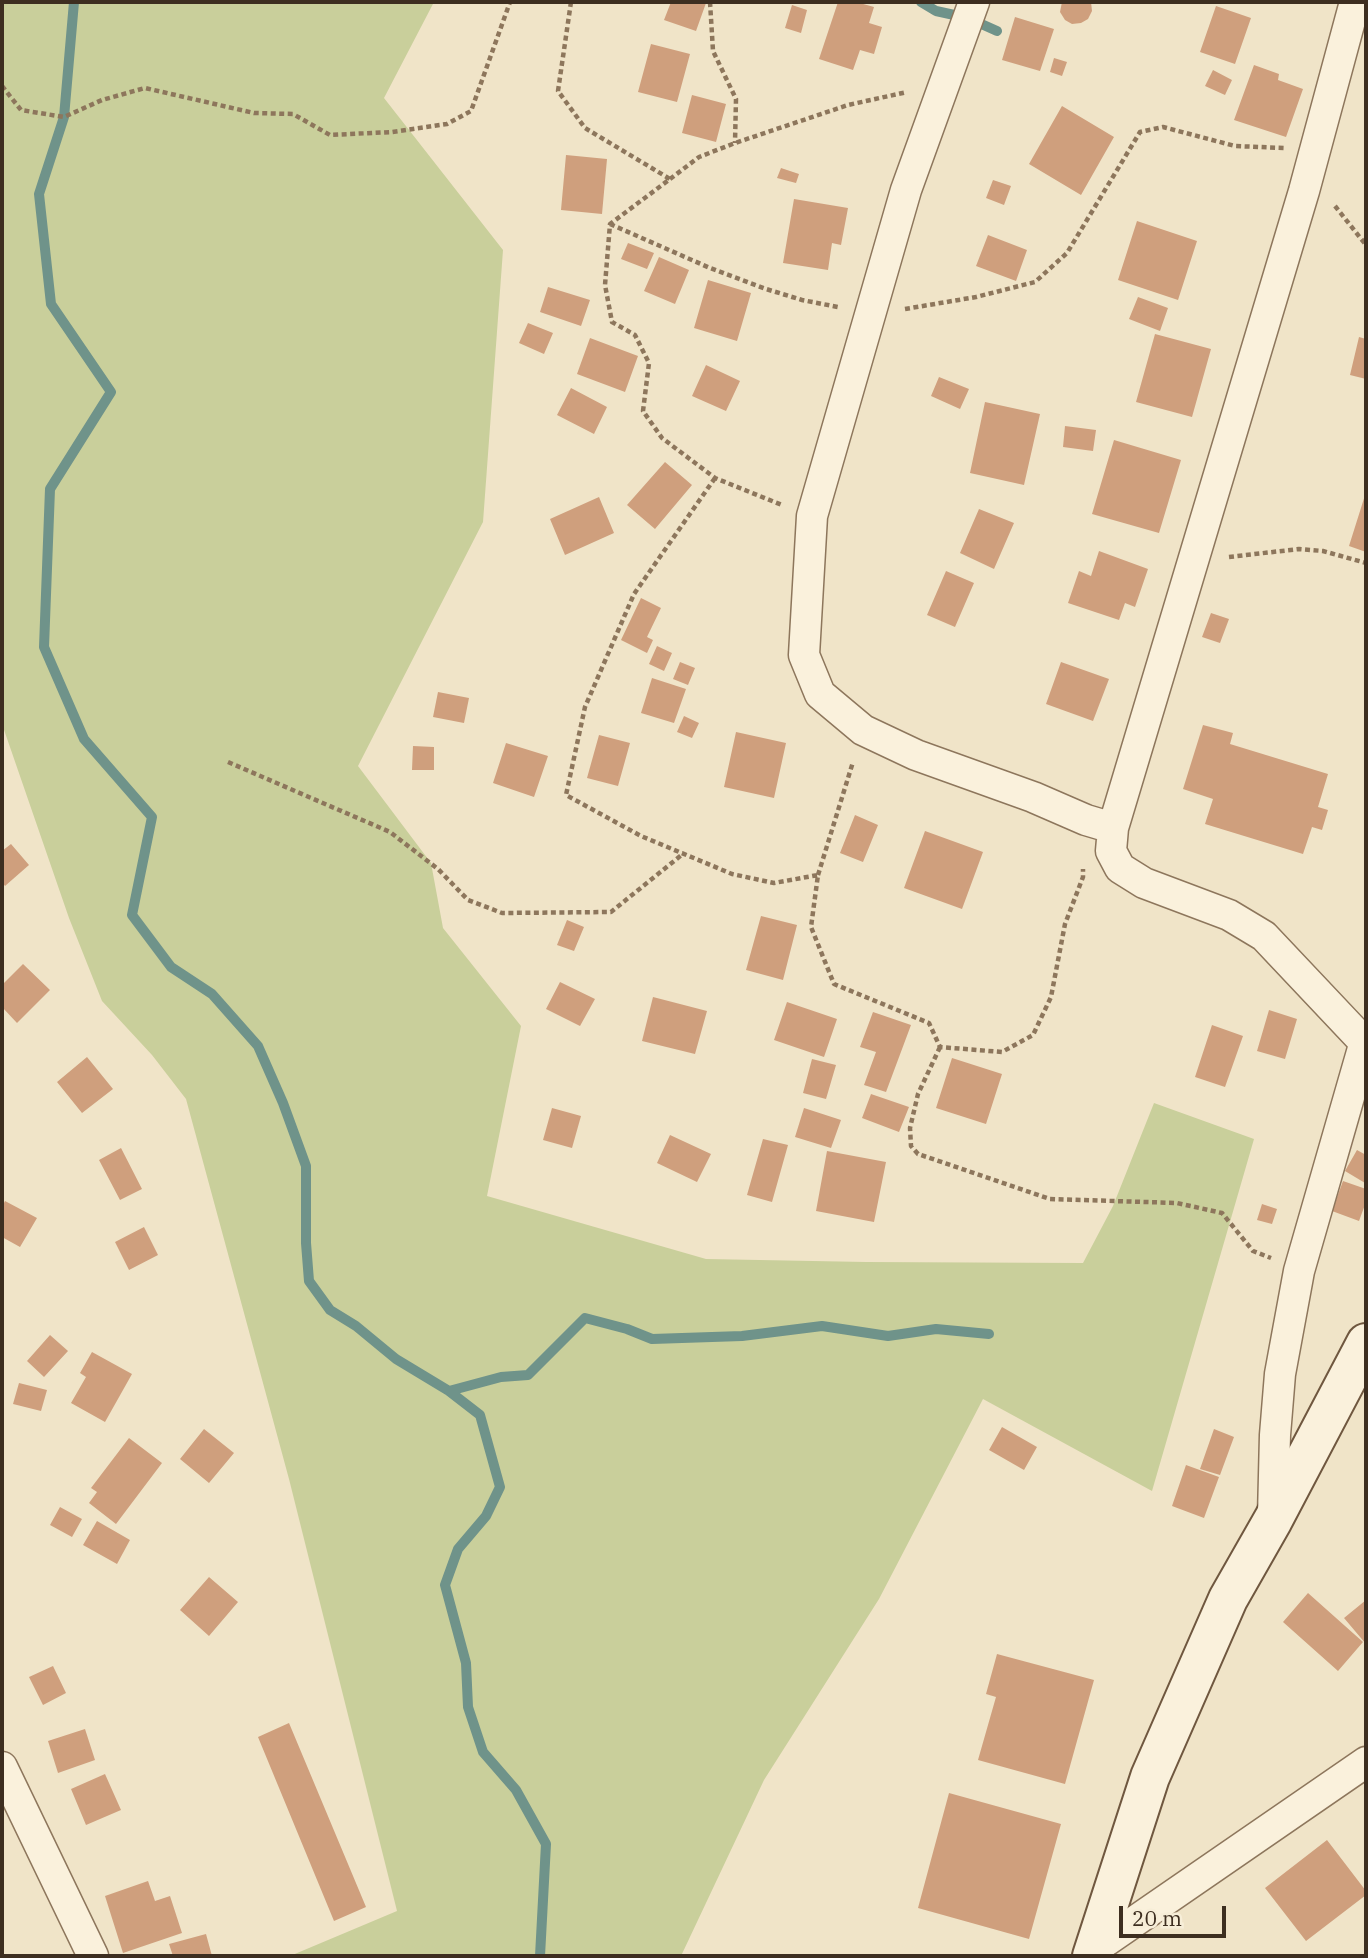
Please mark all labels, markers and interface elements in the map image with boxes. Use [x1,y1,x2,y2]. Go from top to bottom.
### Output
scale bar [1123,1892,1230,1936]
text: 20 m [1132,1904,1182,1932]

